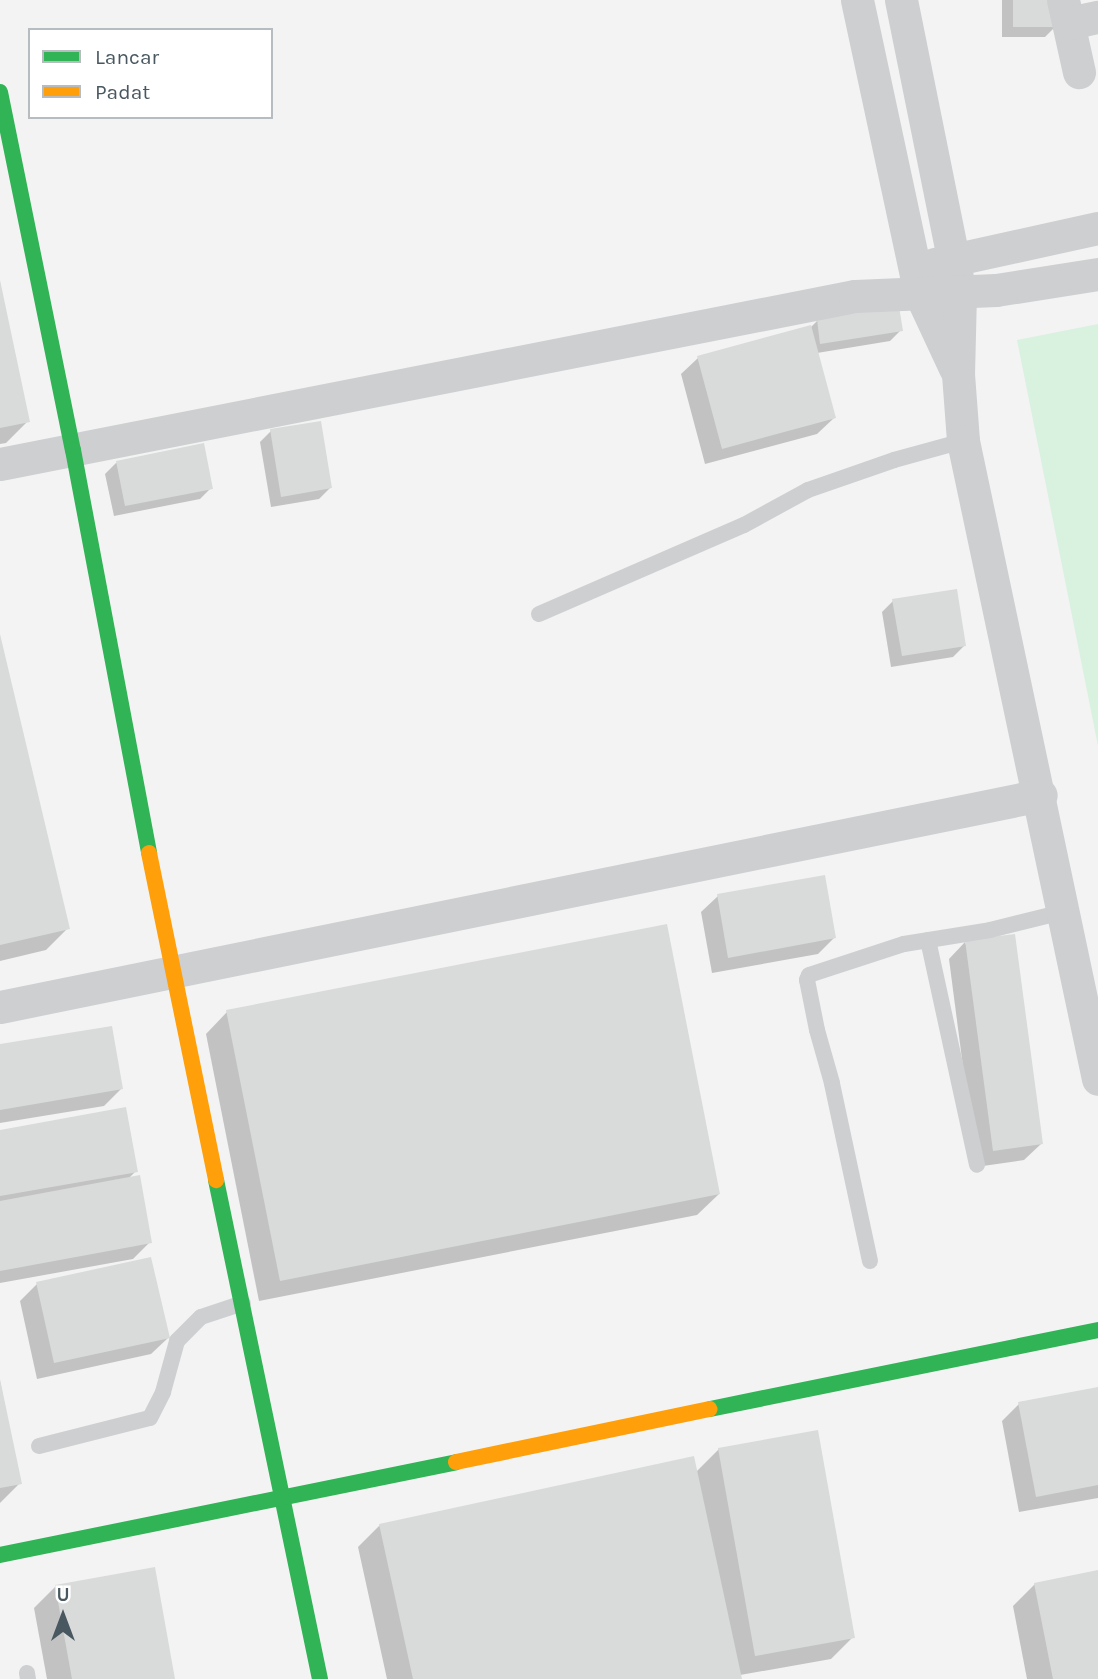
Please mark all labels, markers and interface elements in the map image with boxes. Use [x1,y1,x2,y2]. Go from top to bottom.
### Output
legend [28,28,273,119]
text: Lancar [95,45,159,69]
text: Padat [95,80,150,104]
north arrow [28,1581,98,1651]
text: U [56,1584,70,1606]

